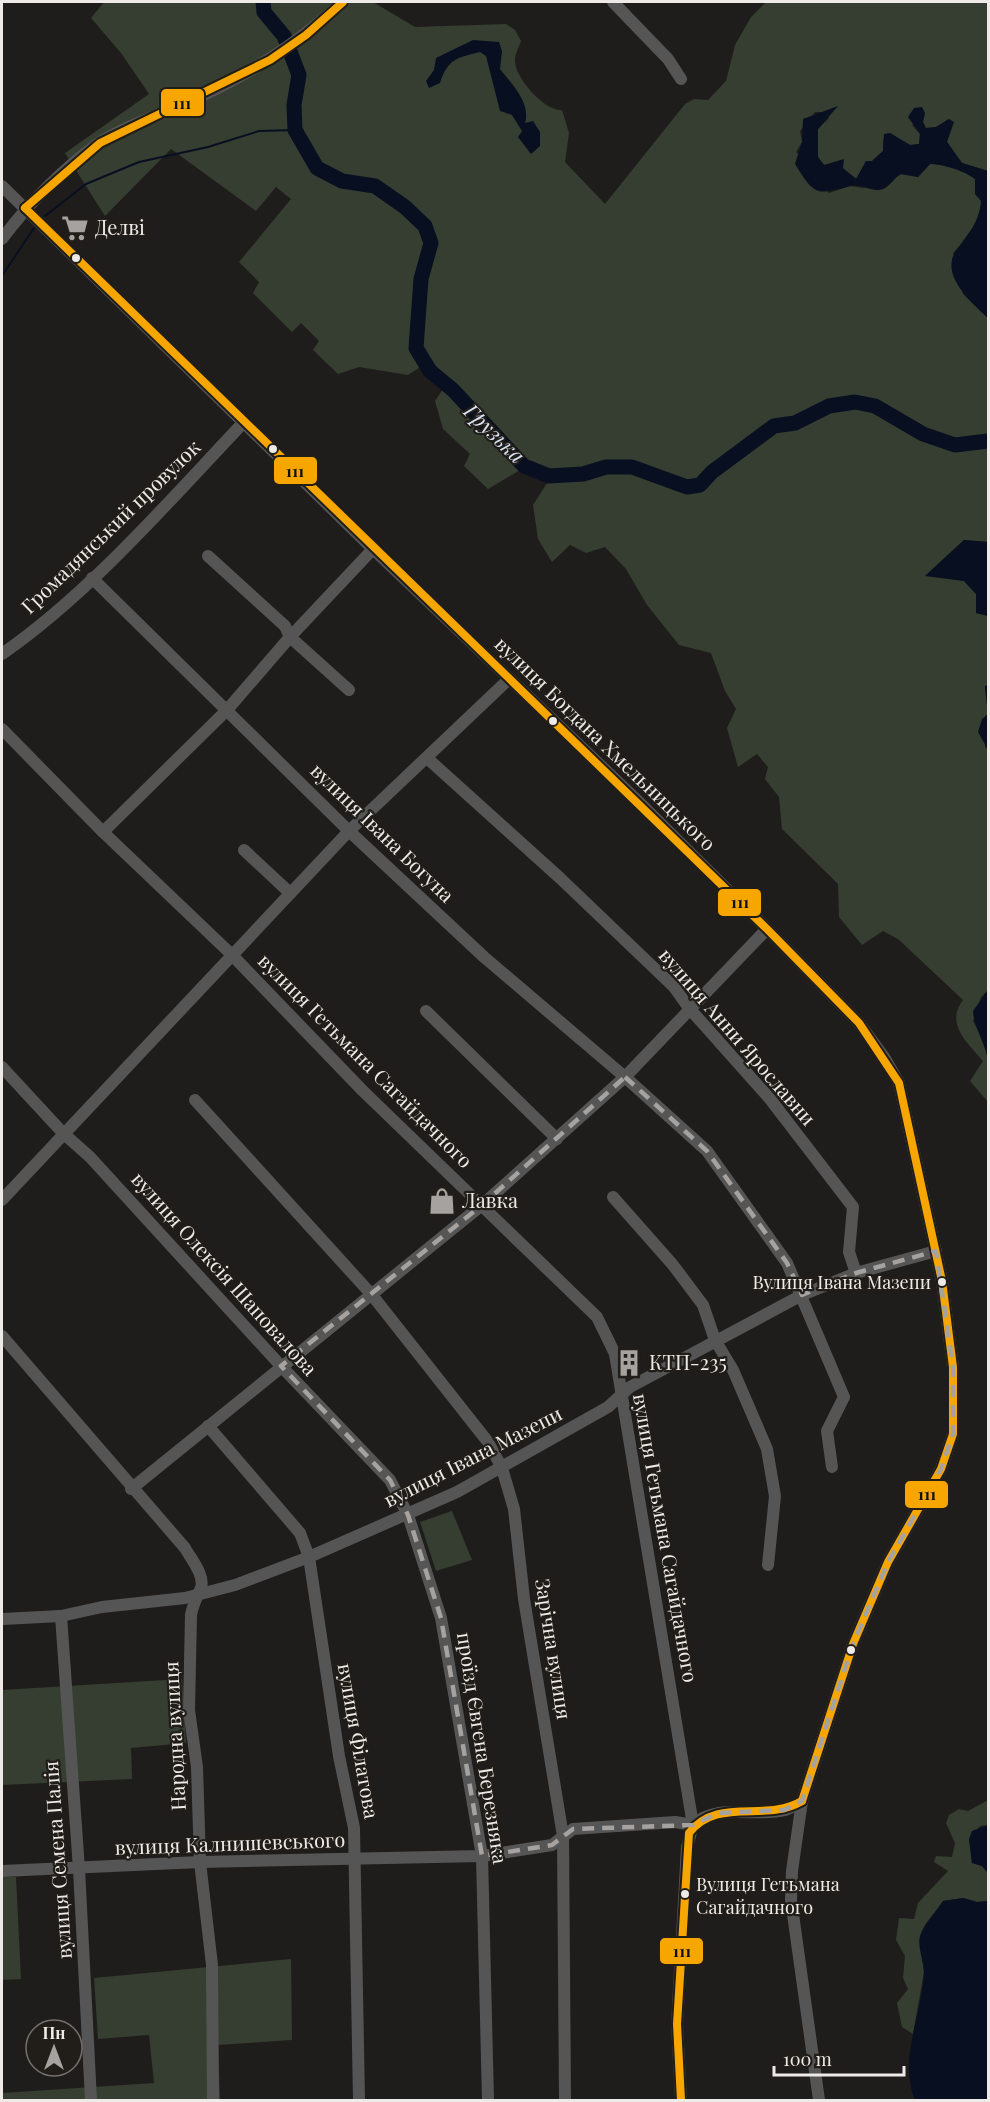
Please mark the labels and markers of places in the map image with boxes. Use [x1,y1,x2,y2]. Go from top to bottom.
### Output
supermarket icon: Делві [60,213,90,243]
place label: Делві [95,213,145,240]
unlabelled marker [70,252,82,264]
unlabelled marker [267,443,279,455]
unlabelled marker [547,715,559,727]
shop icon: Лавка [427,1186,457,1216]
place label: Лавка [461,1186,518,1213]
place label: Вулиця Івана Мазепи [753,1270,931,1294]
marker: Вулиця Івана Мазепи [936,1276,948,1288]
building icon: КТП-235 [614,1348,644,1378]
place label: КТП-235 [649,1348,727,1375]
unlabelled marker [845,1644,857,1656]
place label: Вулиця Гетьмана Сагайдачного [696,1872,840,1919]
marker: Вулиця Гетьмана Сагайдачного [679,1888,691,1900]

